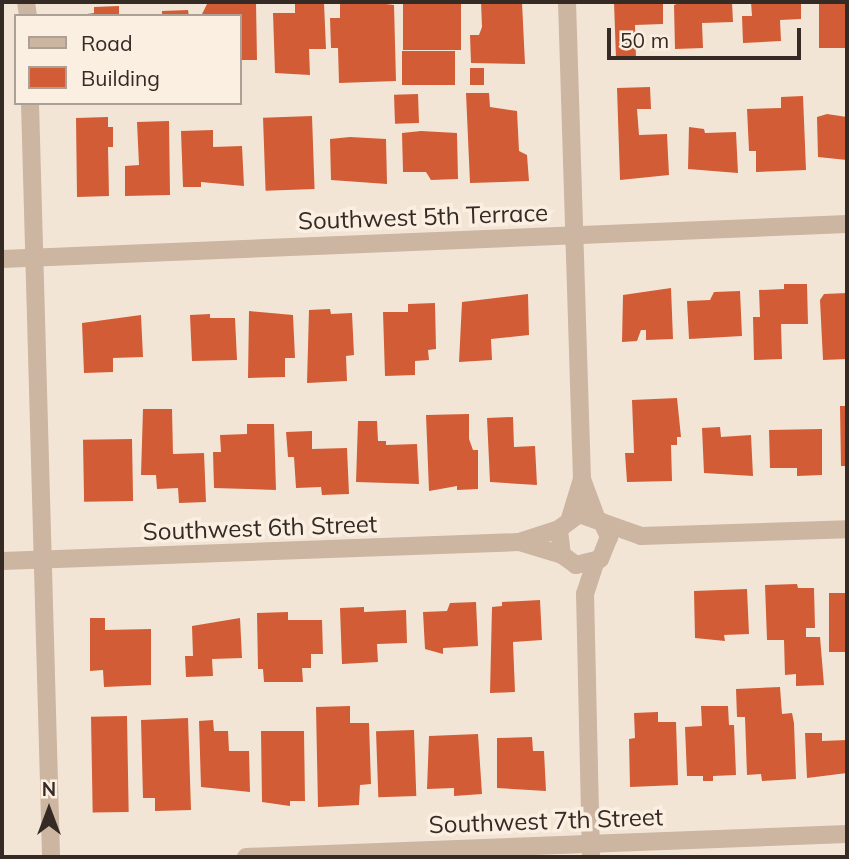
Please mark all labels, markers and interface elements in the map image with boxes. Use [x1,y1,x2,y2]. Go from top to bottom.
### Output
legend [14,14,242,105]
scale bar [611,14,805,58]
text: 50 m [620,27,669,53]
text: Road [81,30,132,56]
text: Building [81,65,160,91]
street label: Southwest 5th Terrace [297,198,549,236]
street label: Southwest 6th Street [142,510,378,546]
north arrow [14,775,84,845]
text: N [42,777,56,801]
street label: Southwest 7th Street [428,803,664,839]

